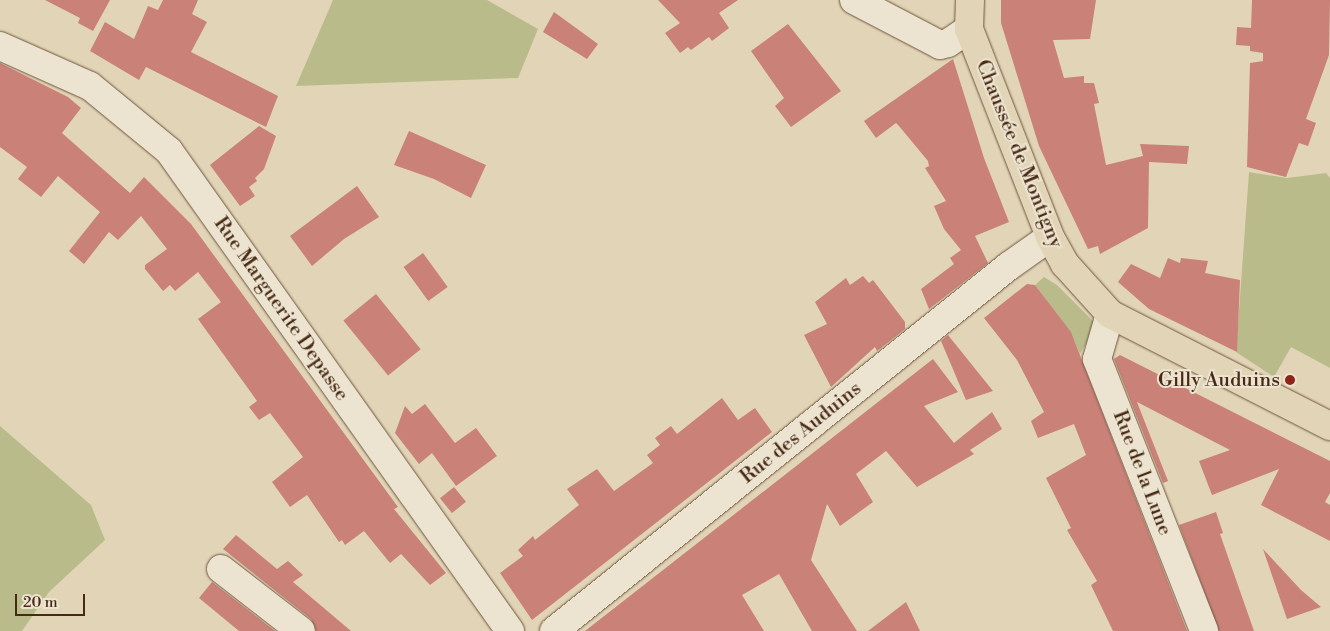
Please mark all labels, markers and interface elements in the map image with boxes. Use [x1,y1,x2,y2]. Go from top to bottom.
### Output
street label: Chaussée de Montigny [970,56,1068,252]
street label: Rue Marguerite Depasse [208,212,354,406]
place label: Gilly Auduins [1158,368,1280,392]
marker: Gilly Auduins [1284,374,1296,386]
street label: Rue des Auduins [736,377,866,489]
street label: Rue de la Lune [1107,407,1177,539]
scale bar [18,584,88,616]
text: 20 m [23,593,58,612]

